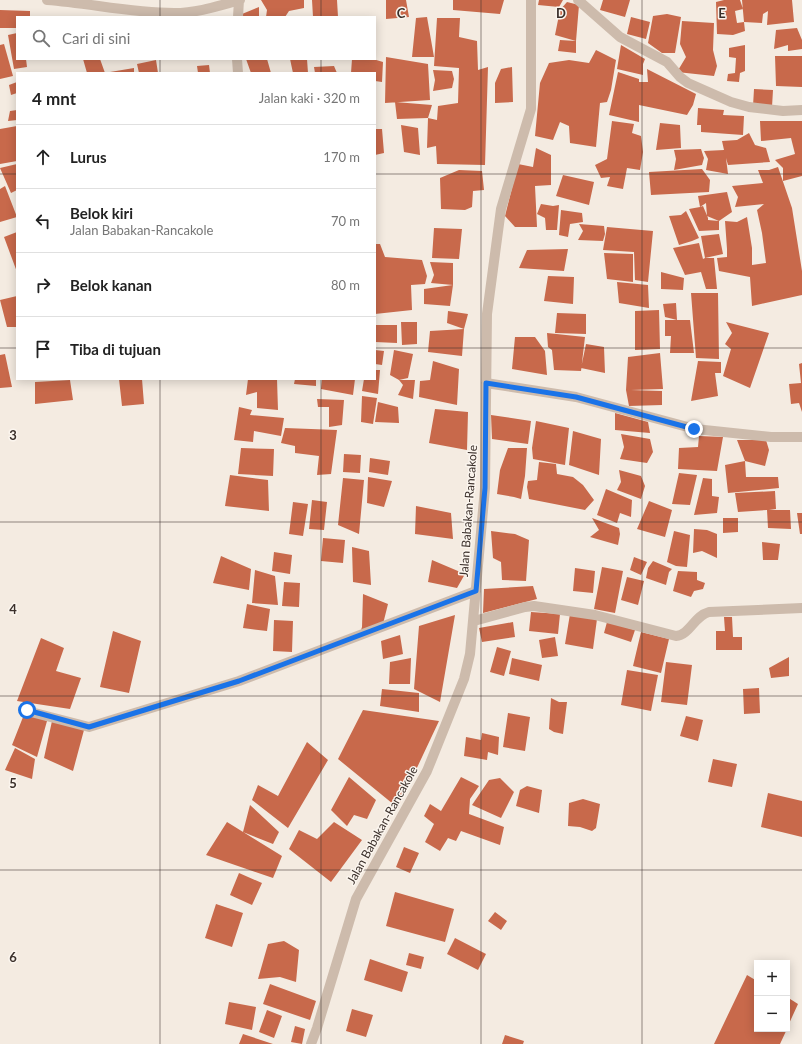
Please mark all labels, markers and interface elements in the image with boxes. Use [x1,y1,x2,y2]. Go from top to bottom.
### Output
text: C [397,5,406,21]
text: D [556,5,566,21]
text: E [718,5,726,21]
search box [16,16,376,60]
icon: search [30,27,52,49]
text: Cari di sini [62,29,130,47]
text: 4 mnt [32,88,76,109]
text: Jalan kaki · 320 m [259,90,360,106]
icon: ahead [32,146,54,168]
text: Lurus [70,148,107,166]
text: 170 m [323,149,360,165]
text: Belok kiri [70,204,133,222]
icon: left [32,210,54,232]
text: 70 m [331,213,360,229]
text: Jalan Babakan-Rancakole [70,222,213,238]
icon: right [32,274,54,296]
text: Belok kanan [70,276,152,294]
text: 80 m [331,277,360,293]
icon: arrive [32,338,54,360]
text: Tiba di tujuan [70,340,161,358]
route end [685,420,703,438]
text: 3 [9,427,17,443]
street label: Jalan Babakan-Rancakole [456,444,480,578]
text: 4 [9,601,17,617]
route start [18,701,36,719]
street label: Jalan Babakan-Rancakole [343,763,421,887]
text: 5 [9,775,17,791]
text: 6 [9,949,17,965]
map controls [754,960,790,1032]
button: + [754,960,790,996]
button: − [754,996,790,1032]

